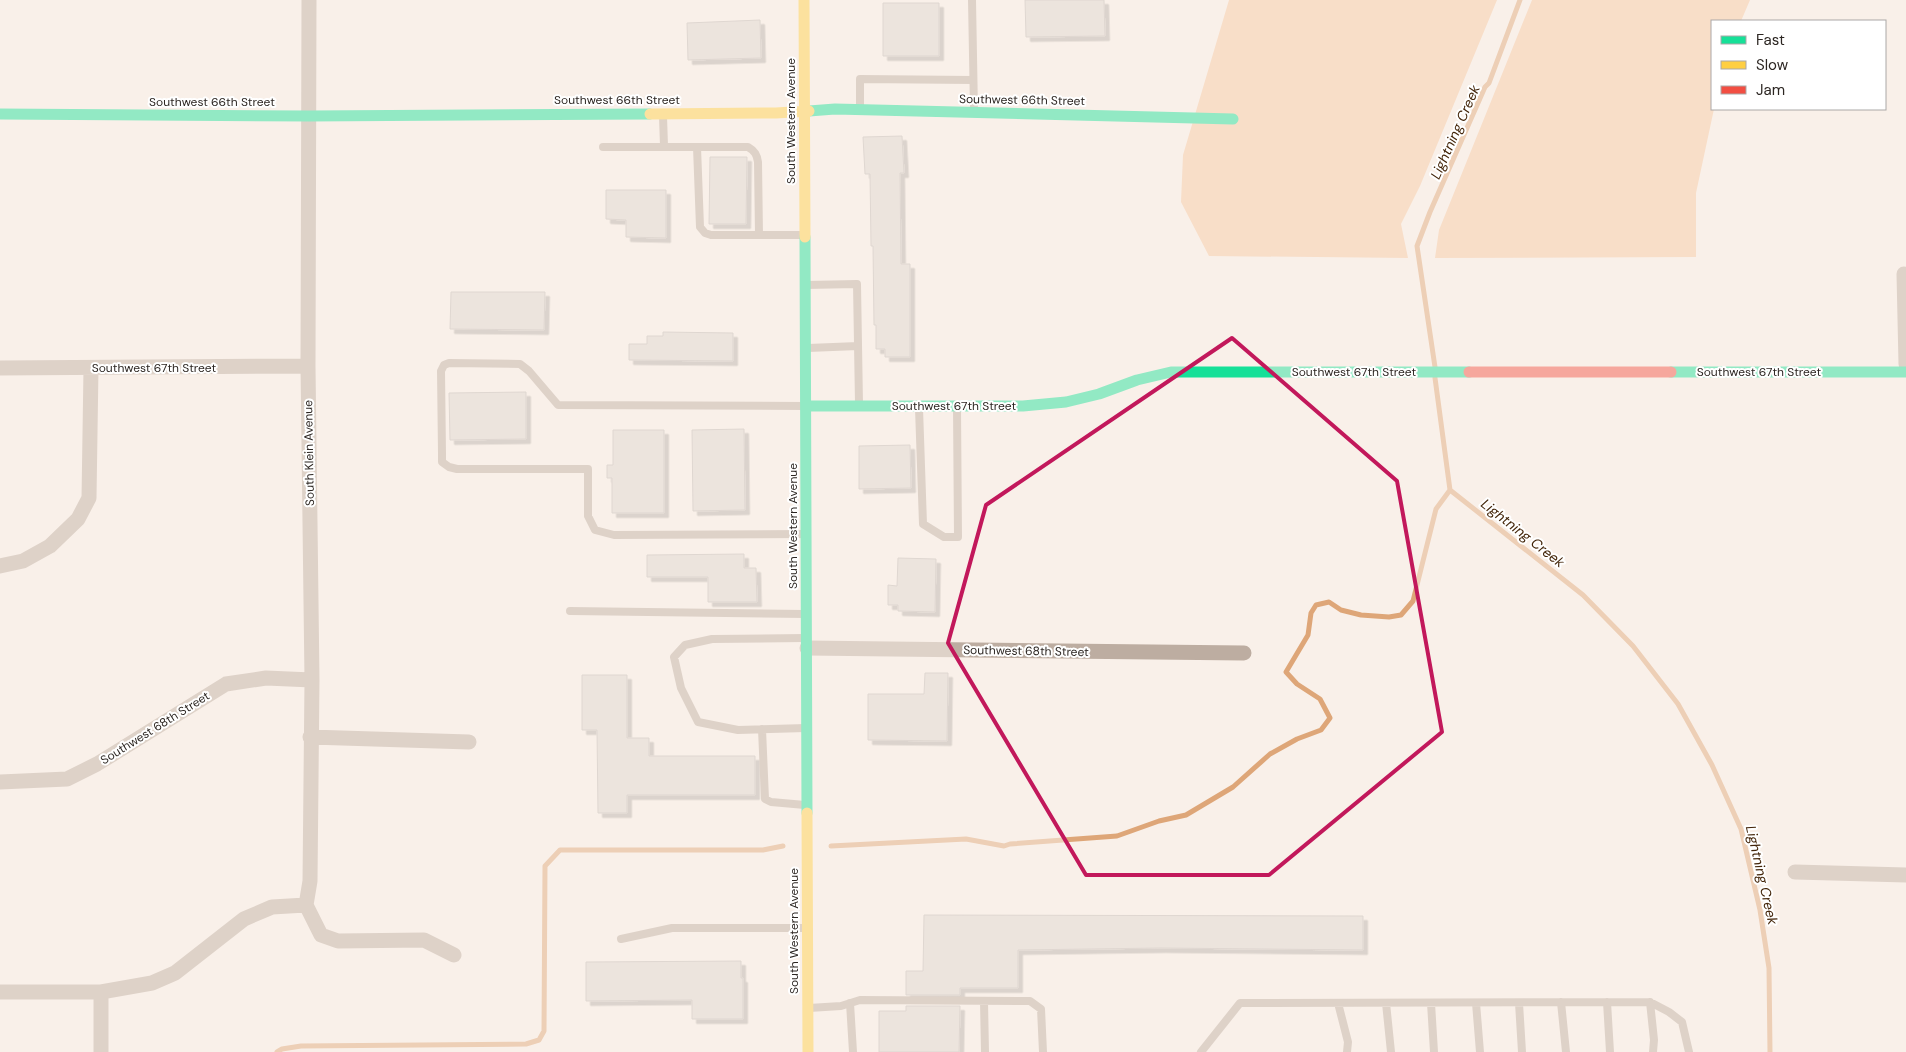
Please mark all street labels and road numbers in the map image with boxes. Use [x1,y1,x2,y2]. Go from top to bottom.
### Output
street label: South Western Avenue [783,58,799,184]
street label: Southwest 66th Street [959,91,1085,109]
street label: Southwest 66th Street [554,92,680,108]
street label: Southwest 66th Street [149,94,275,110]
street label: Southwest 67th Street [92,360,216,376]
street label: Southwest 67th Street [1292,364,1416,380]
street label: Southwest 67th Street [1697,364,1821,380]
street label: Southwest 67th Street [892,398,1016,414]
street label: South Klein Avenue [300,400,318,506]
street label: South Western Avenue [785,463,801,589]
street label: Southwest 68th Street [963,642,1089,660]
street label: Southwest 68th Street [98,688,213,768]
street label: South Western Avenue [786,868,802,994]

